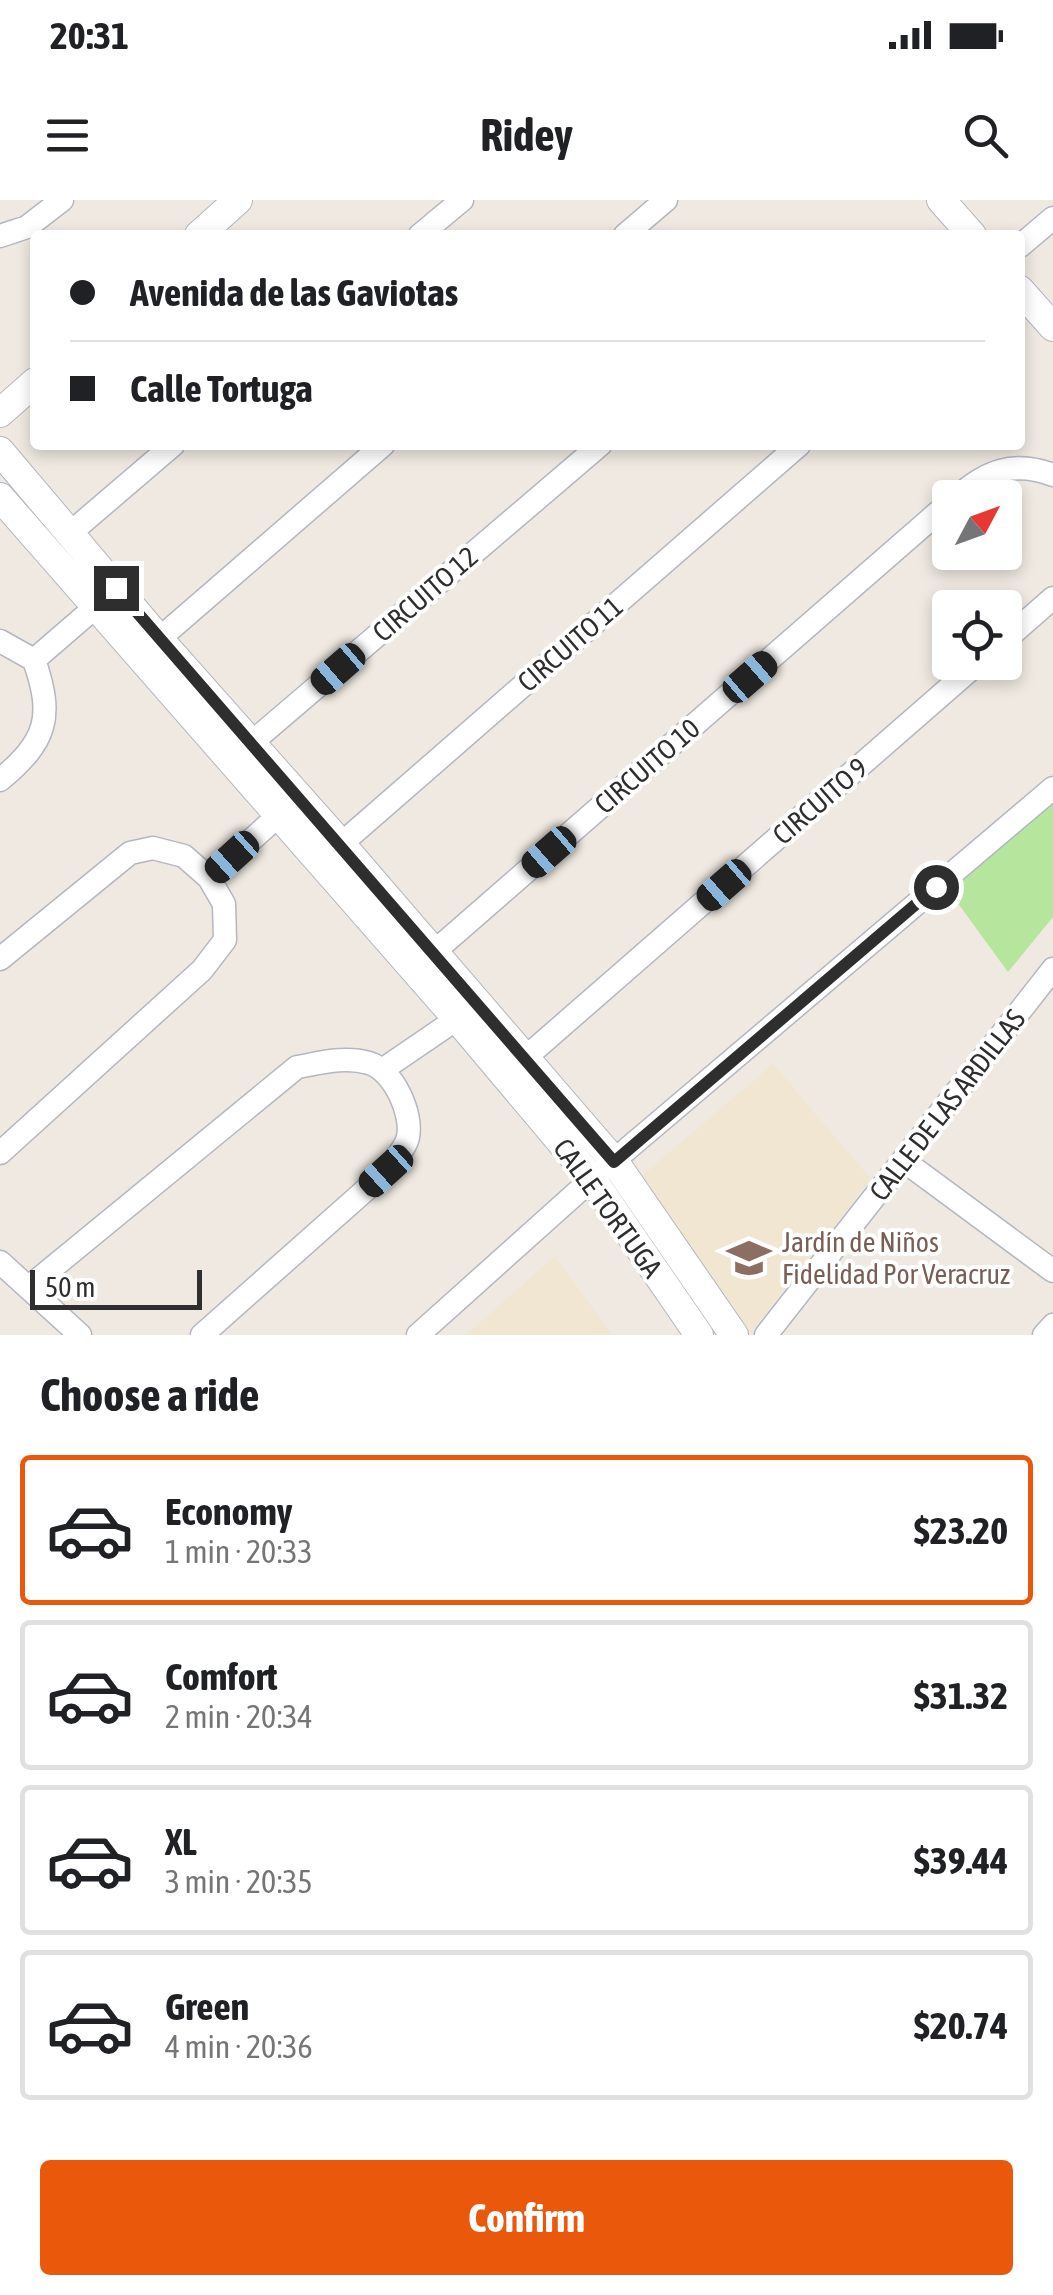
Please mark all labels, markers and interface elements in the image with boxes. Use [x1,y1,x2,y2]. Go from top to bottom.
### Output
text: 20:31 [50,14,129,57]
icon: menu [40,108,95,163]
icon: search [958,108,1013,163]
text: Ridey [480,109,573,161]
text: Avenida de las Gaviotas [130,271,458,314]
text: Calle Tortuga [130,367,313,410]
north arrow [932,480,1022,570]
map controls [932,480,1022,680]
street label: CIRCUITO 12 [366,540,484,648]
route end [94,566,139,611]
street label: CIRCUITO 11 [511,590,629,698]
button: locate [932,590,1022,680]
car [306,638,370,700]
car [718,646,782,708]
street label: CIRCUITO 10 [588,712,706,820]
street label: CIRCUITO 9 [766,751,874,851]
car [517,821,581,883]
car [200,826,264,888]
car [692,854,756,916]
route start [914,865,959,910]
street label: CALLE DE LAS ARDILLAS [863,1003,1031,1207]
street label: CALLE TORTUGA [547,1133,669,1284]
car [354,1140,418,1202]
place label: Jardín de Niños Fidelidad Por Veracruz [782,1226,1010,1290]
school or university icon: Jardín de Niños Fidelidad Por Veracruz [725,1234,773,1282]
scale bar [30,1265,202,1310]
text: 50 m [45,1271,95,1303]
text: Choose a ride [40,1369,259,1421]
icon: car [45,1485,135,1575]
text: Economy [165,1490,292,1533]
text: $23.20 [914,1509,1008,1552]
text: 1 min · 20:33 [165,1533,312,1570]
icon: car [45,1650,135,1740]
text: Comfort [165,1655,277,1698]
text: $31.32 [914,1674,1008,1717]
text: 2 min · 20:34 [165,1698,312,1735]
icon: car [45,1815,135,1905]
text: XL [165,1820,197,1863]
text: $39.44 [914,1839,1008,1882]
text: 3 min · 20:35 [165,1863,312,1900]
icon: car [45,1980,135,2070]
text: Green [165,1985,249,2028]
text: $20.74 [914,2004,1008,2047]
text: 4 min · 20:36 [165,2028,312,2065]
button: Confirm [40,2160,1013,2275]

